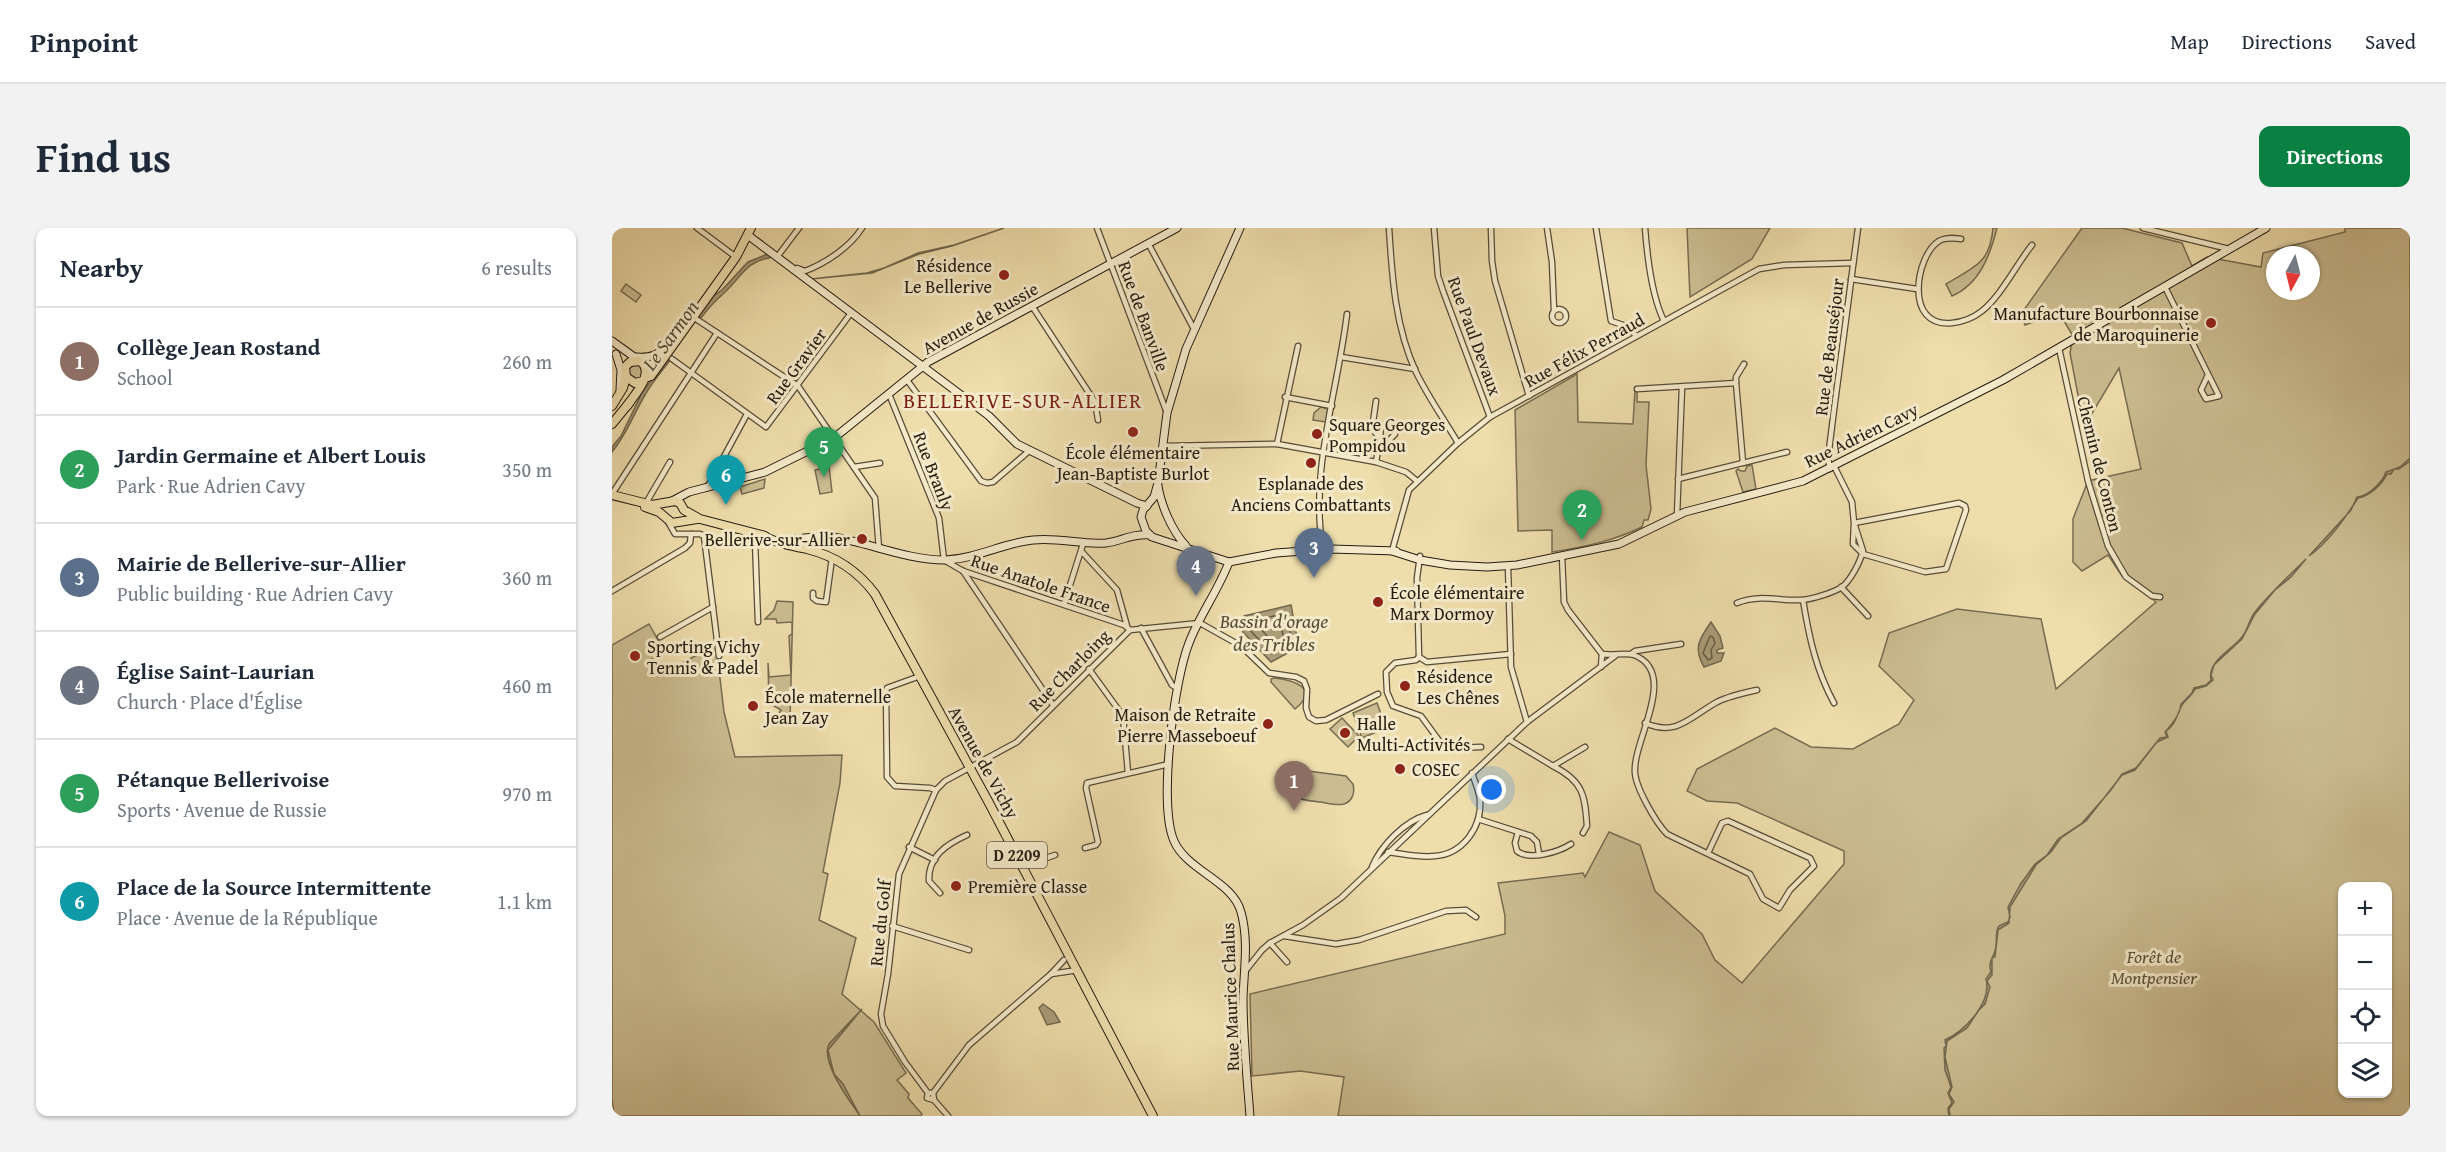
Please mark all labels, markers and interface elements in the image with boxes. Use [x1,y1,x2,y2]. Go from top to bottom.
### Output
text: Pinpoint [30,21,138,62]
text: Map [2170,26,2209,57]
text: Directions [2242,26,2332,57]
text: Saved [2365,26,2416,57]
text: Find us [36,126,171,187]
button: Directions [2259,126,2410,187]
north arrow [2266,246,2320,300]
text: Nearby [60,248,143,287]
place label: Résidence Le Bellerive [904,252,992,300]
text: 6 results [481,253,552,282]
street label: Rue de Banville [1111,257,1177,375]
marker: Résidence Le Bellerive [997,268,1011,282]
street label: Rue Paul Devaux [1441,273,1509,400]
street label: Avenue de Russie [917,275,1043,361]
street label: Rue de Beauséjour [1807,276,1851,417]
water label: Le Sarmon [634,294,705,377]
place label: Manufacture Bourbonnaise de Maroquinerie [1994,300,2199,348]
street label: Rue Félix Perraud [1519,306,1649,394]
marker: Manufacture Bourbonnaise de Maroquinerie [2204,316,2218,330]
street label: Rue Gravier [759,322,833,410]
text: Collège Jean Rostand [117,331,320,363]
text: 1 [74,347,85,376]
text: 260 m [502,347,552,376]
text: School [117,363,173,392]
district label: BELLERIVE-SUR-ALLIER [903,385,1143,416]
street label: Chemin de Conton [2070,393,2130,535]
street label: Rue Adrien Cavy [1799,396,1923,474]
place label: Square Georges Pompidou [1329,411,1445,459]
marker: École élémentaire Jean-Baptiste Burlot [1126,425,1140,439]
marker: Square Georges Pompidou [1310,427,1324,441]
pin: 5 [804,428,844,477]
street label: Rue Branly [907,428,961,514]
text: Jardin Germaine et Albert Louis [117,439,426,471]
place label: École élémentaire Jean-Baptiste Burlot [1055,439,1210,487]
text: 2 [74,455,85,484]
text: 350 m [502,455,552,484]
pin: 6 [706,456,746,505]
marker: Esplanade des Anciens Combattants [1304,456,1318,470]
place label: Esplanade des Anciens Combattants [1231,470,1391,518]
text: Park · Rue Adrien Cavy [117,471,305,500]
pin: 2 [1562,490,1602,540]
place label: Bellerive-sur-Allier [705,526,851,553]
pin: 3 [1294,528,1334,578]
marker: Bellerive-sur-Allier [855,532,869,546]
street label: Rue Anatole France [968,546,1114,620]
pin: 4 [1176,546,1216,596]
text: Mairie de Bellerive-sur-Allier [117,547,406,579]
text: 3 [74,563,85,592]
text: 360 m [502,563,552,592]
text: Public building · Rue Adrien Cavy [117,579,393,608]
place label: École élémentaire Marx Dormoy [1390,579,1524,627]
marker: École élémentaire Marx Dormoy [1371,595,1385,609]
water label: Bassin d'orage des Tribles [1219,606,1328,658]
street label: Rue Charloing [1022,623,1116,717]
place label: Sporting Vichy Tennis & Padel [647,633,760,681]
marker: Sporting Vichy Tennis & Padel [628,649,642,663]
text: Église Saint-Laurian [117,655,315,687]
place label: Résidence Les Chênes [1417,663,1499,711]
text: 4 [74,671,85,700]
text: 460 m [502,671,552,700]
marker: Résidence Les Chênes [1398,679,1412,693]
place label: École maternelle Jean Zay [763,683,891,731]
text: Church · Place d'Église [117,687,303,716]
marker: École maternelle Jean Zay [746,699,760,713]
street label: Avenue de Vichy [942,701,1026,823]
place label: Maison de Retraite Pierre Masseboeuf [1114,701,1258,749]
place label: Halle Multi-Activités [1357,710,1470,758]
marker: Maison de Retraite Pierre Masseboeuf [1261,717,1275,731]
marker: Halle Multi-Activités [1338,726,1352,740]
place label: COSEC [1412,756,1461,783]
pin: 1 [1274,762,1314,811]
marker: COSEC [1393,762,1407,776]
text: Pétanque Bellerivoise [117,763,329,795]
your location [1477,775,1506,804]
text: 5 [74,779,85,808]
text: 970 m [502,779,552,808]
text: Sports · Avenue de Russie [117,795,327,824]
road number: D 2209 [987,842,1047,868]
text: Place de la Source Intermittente [117,871,431,903]
place label: Première Classe [968,873,1087,900]
street label: Rue du Golf [862,876,898,967]
marker: Première Classe [949,879,963,893]
map controls [2338,882,2392,1098]
button: + [2338,882,2392,936]
text: 6 [74,887,85,916]
text: 1.1 km [497,887,552,916]
text: Place · Avenue de la République [117,903,378,932]
street label: Rue Maurice Chalus [1214,922,1246,1072]
button: − [2338,936,2392,990]
park label: Forêt de Montpensier [2111,943,2198,991]
button: locate [2338,990,2392,1044]
button: layers [2338,1044,2392,1098]

